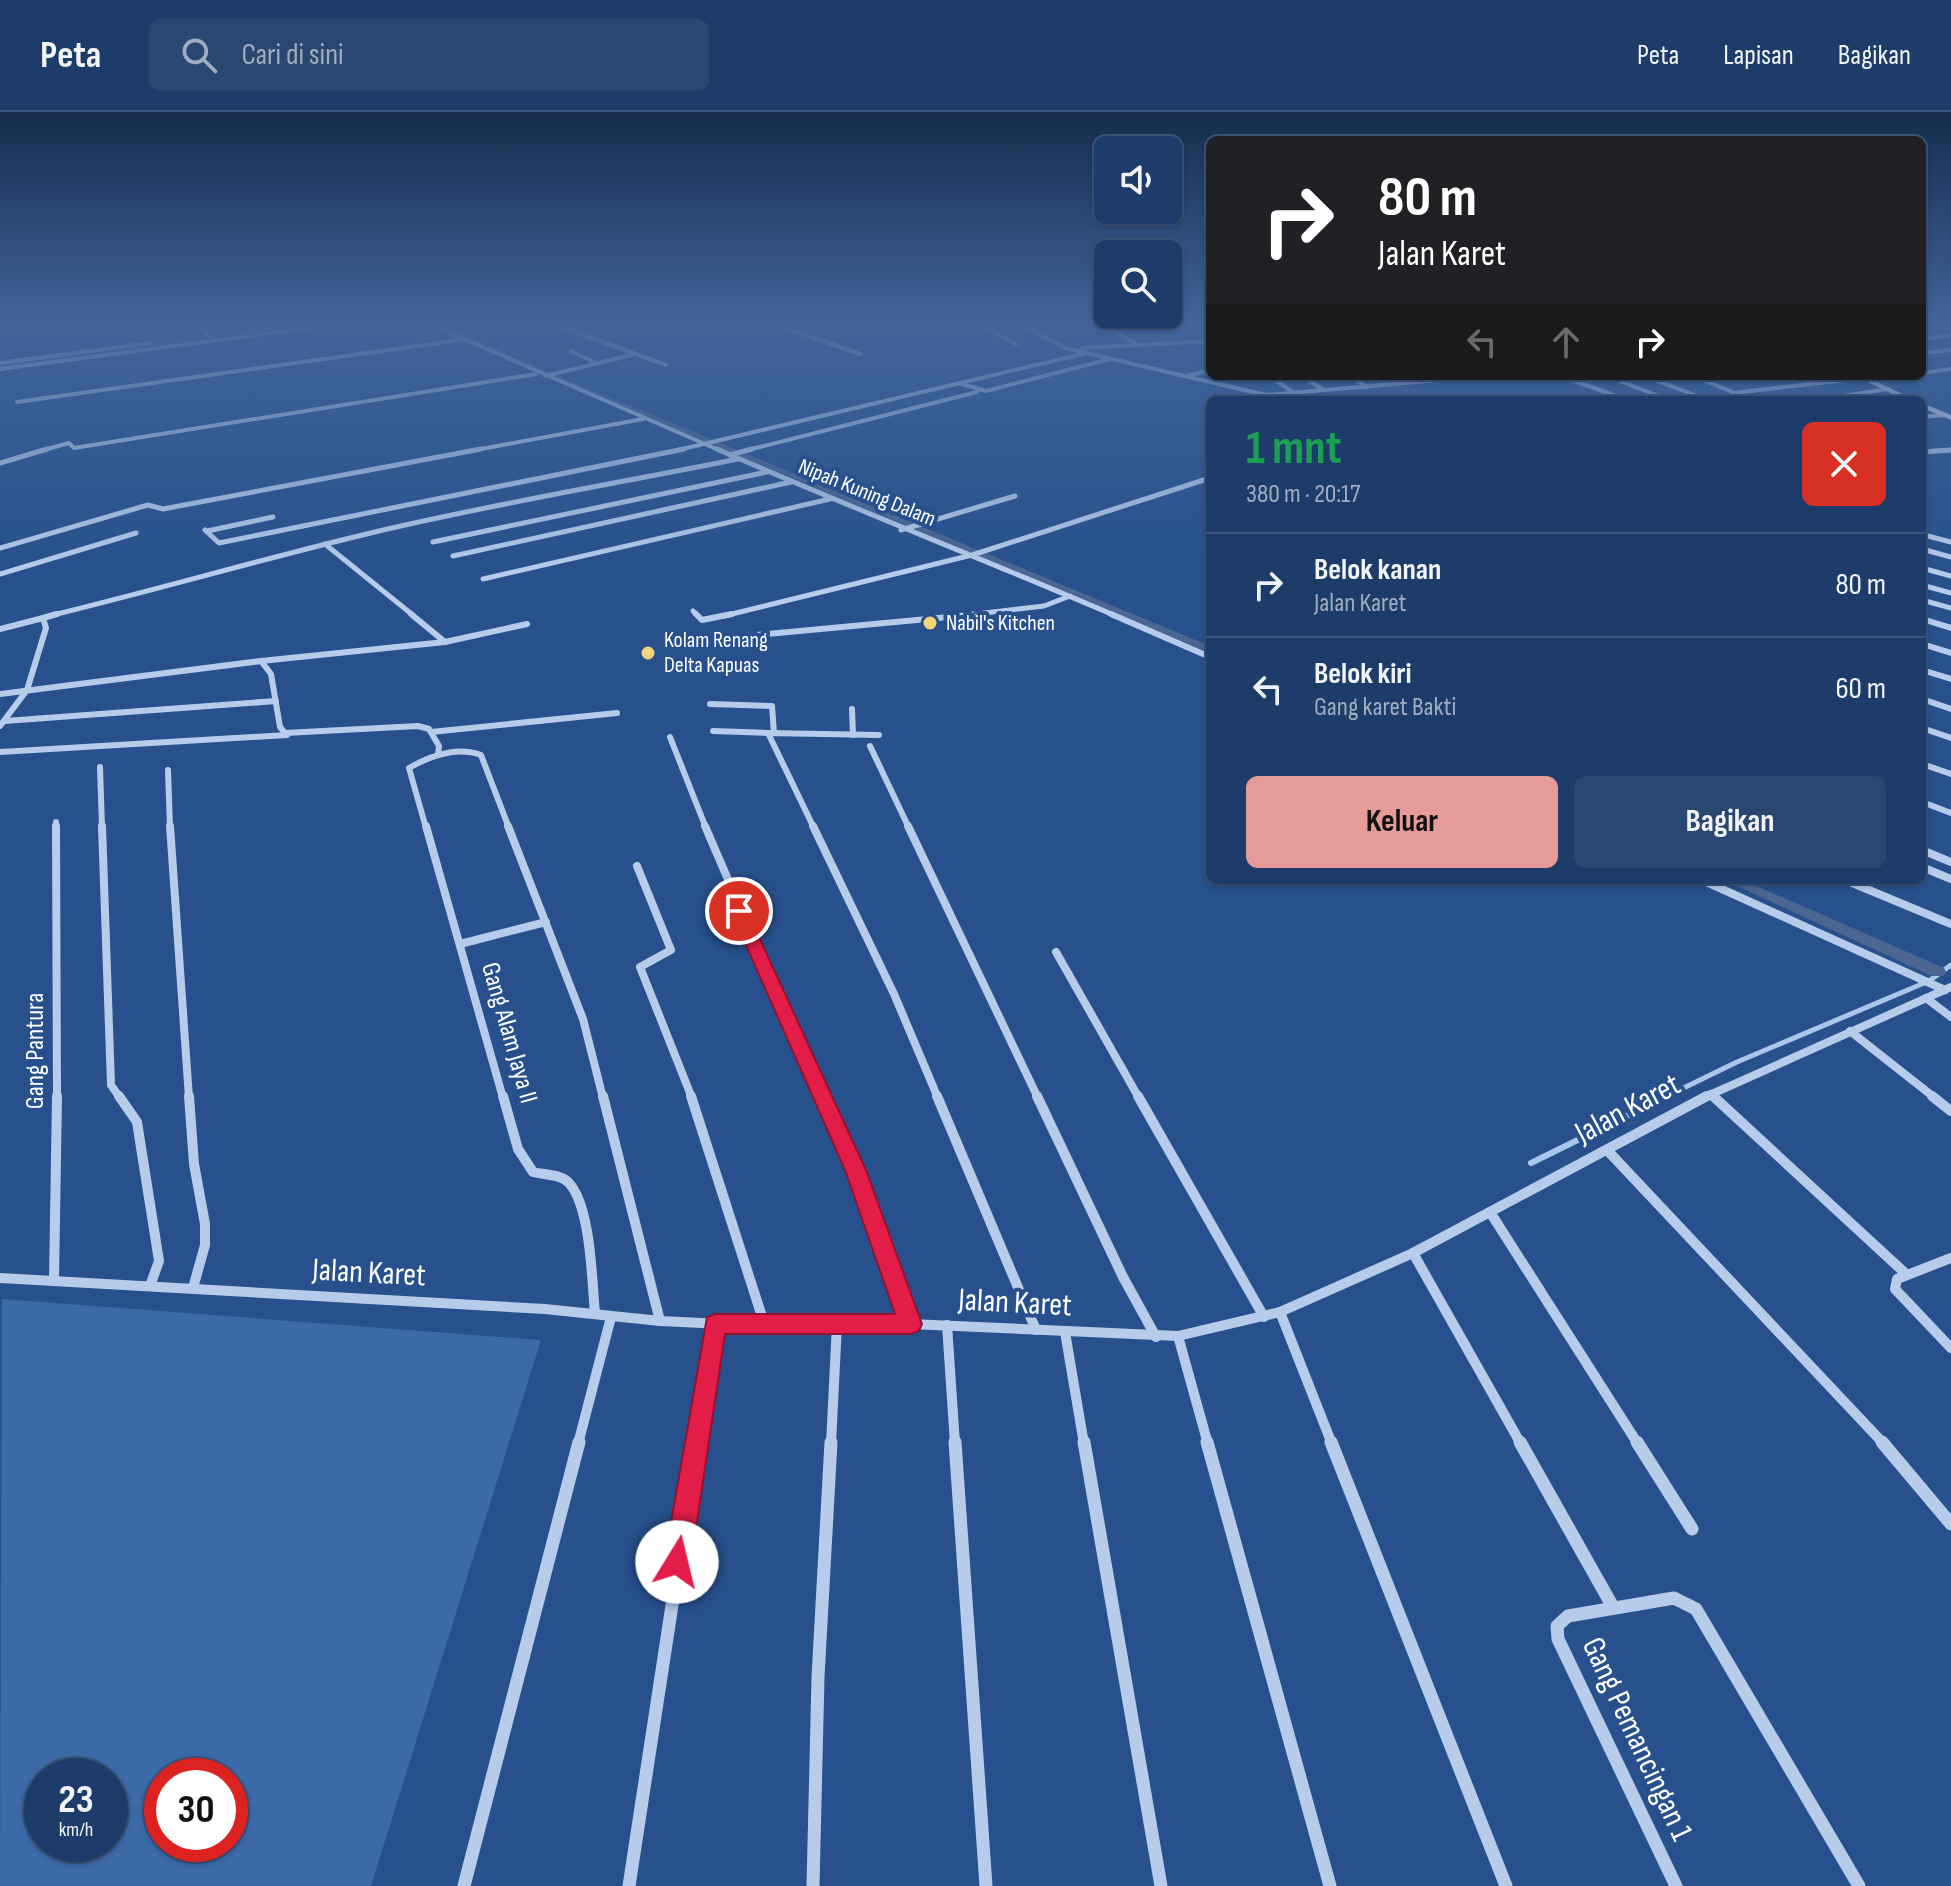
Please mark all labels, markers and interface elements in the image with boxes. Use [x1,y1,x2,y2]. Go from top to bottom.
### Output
search box [149,19,709,91]
text: Peta [40,33,101,78]
icon: search [177,33,221,77]
text: Cari di sini [241,37,344,73]
text: Peta [1637,39,1679,72]
text: Lapisan [1723,39,1794,72]
text: Bagikan [1838,39,1911,72]
map controls [1094,136,1182,328]
button: sound [1094,136,1182,224]
text: 80 m [1378,165,1477,232]
icon: right [1246,168,1350,272]
text: Jalan Karet [1378,233,1506,276]
button: search [1094,240,1182,328]
icon: left [1460,320,1504,364]
icon: ahead [1544,320,1588,364]
icon: right [1628,320,1672,364]
text: 1 mnt [1246,420,1342,477]
button: close [1802,422,1886,506]
street label: Nipah Kuning Dalam [794,453,940,533]
text: 380 m · 20:17 [1246,479,1361,510]
text: Belok kanan [1314,552,1441,588]
icon: right [1246,563,1290,607]
text: 80 m [1835,567,1886,603]
text: Jalan Karet [1314,588,1406,619]
place label: Nabil's Kitchen [946,610,1055,637]
marker: Nabil's Kitchen [921,614,939,632]
place label: Kolam Renang Delta Kapuas [664,627,768,679]
marker: Kolam Renang Delta Kapuas [639,644,657,662]
text: Belok kiri [1314,656,1412,692]
icon: left [1246,667,1290,711]
text: 60 m [1835,671,1886,707]
text: Gang karet Bakti [1314,692,1456,723]
button: Keluar [1246,776,1558,868]
button: Bagikan [1574,776,1886,868]
pin [705,877,773,945]
icon: arrive [717,889,761,933]
street label: Gang Alam Jaya II [474,959,544,1107]
street label: Gang Pantura [20,993,51,1109]
street label: Jalan Karet [1568,1065,1687,1153]
street label: Jalan Karet [310,1250,427,1295]
street label: Jalan Karet [956,1280,1073,1325]
position arrow [635,1520,719,1604]
street label: Gang Pemancingan 1 [1573,1631,1701,1847]
speed limit sign: 30 [144,1758,248,1862]
text: 23 [58,1776,94,1824]
text: km/h [59,1818,93,1842]

